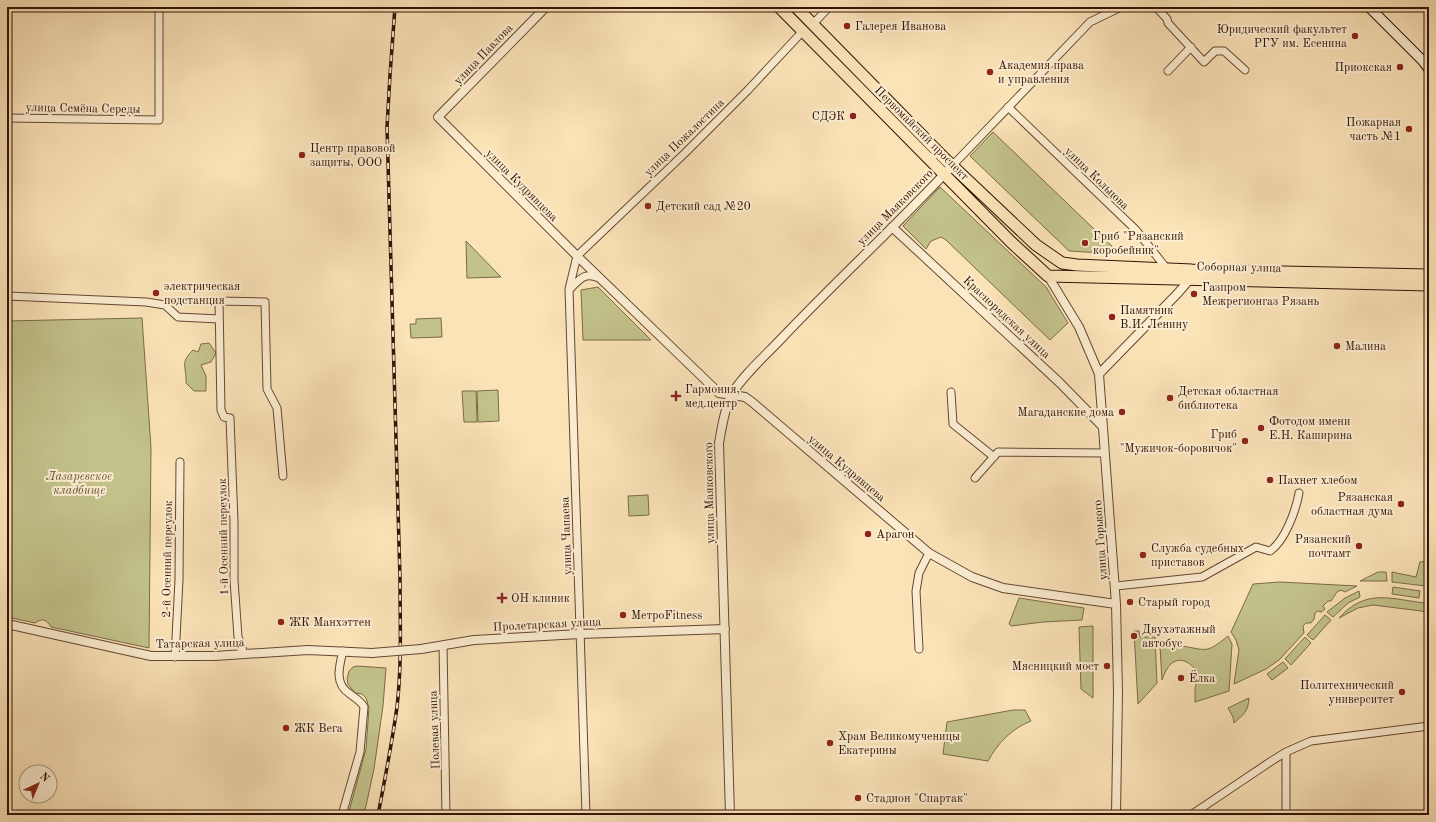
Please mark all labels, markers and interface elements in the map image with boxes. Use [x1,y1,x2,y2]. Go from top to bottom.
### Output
marker: Галерея Иванова [842,21,852,31]
place label: Галерея Иванова [855,21,946,33]
street label: улица Павлова [452,22,515,87]
place label: Юридический факультет РГУ им. Есенина [1217,24,1347,50]
marker: Юридический факультет РГУ им. Есенина [1350,31,1360,41]
place label: Академия права и управления [998,60,1084,86]
place label: Приокская [1334,62,1392,74]
marker: Приокская [1395,62,1405,72]
marker: Академия права и управления [985,67,995,77]
street label: Первомайский проспект [872,84,971,183]
street label: улица Пожалостина [642,97,727,179]
street label: улица Семёна Середы [25,102,141,116]
place label: СДЭК [812,111,845,123]
marker: СДЭК [848,111,858,121]
place label: Пожарная часть №1 [1346,117,1401,143]
marker: Пожарная часть №1 [1404,124,1414,134]
place label: Центр правовой защиты, ООО [310,143,396,169]
street label: улица Кольцова [1062,145,1131,212]
street label: улица Кудрявцева [483,147,560,224]
marker: Центр правовой защиты, ООО [297,150,307,160]
street label: улица Маяковского [855,167,936,248]
marker: Детский сад №20 [643,201,653,211]
place label: Детский сад №20 [656,201,751,213]
place label: Гриб "Рязанский коробейник" [1093,231,1184,257]
marker: Гриб "Рязанский коробейник" [1080,238,1090,248]
street label: Соборная улица [1196,261,1282,275]
street label: Краснорядская улица [960,274,1052,361]
place label: электрическая подстанция [164,281,240,307]
place label: Газпром Межрегионгаз Рязань [1202,282,1320,308]
marker: электрическая подстанция [151,288,161,298]
marker: Газпром Межрегионгаз Рязань [1189,289,1199,299]
place label: Памятник В.И. Ленину [1120,305,1189,331]
marker: Памятник В.И. Ленину [1107,312,1117,322]
marker: Малина [1332,341,1342,351]
place label: Малина [1345,341,1386,353]
place label: Гармония, мед.центр [685,384,740,410]
place label: Детская областная библиотека [1178,386,1278,412]
marker: Гармония, мед.центр [670,390,682,402]
marker: Детская областная библиотека [1165,393,1175,403]
place label: Магаданские дома [1018,407,1114,419]
marker: Магаданские дома [1117,407,1127,417]
place label: Фотодом имени Е.Н. Каширина [1269,416,1352,442]
marker: Фотодом имени Е.Н. Каширина [1256,423,1266,433]
place label: Гриб "Мужичок-боровичок" [1120,429,1237,455]
street label: улица Кудрявцева [806,433,887,504]
marker: Гриб "Мужичок-боровичок" [1240,436,1250,446]
street label: улица Маяковского [703,442,717,544]
park label: Лазаревское кладбище [46,471,112,497]
marker: Пахнет хлебом [1265,475,1275,485]
place label: Пахнет хлебом [1278,475,1357,487]
street label: 1-й Осенний переулок [217,478,231,596]
place label: Рязанская областная дума [1311,492,1393,518]
street label: улица Чапаева [560,496,574,575]
street label: улица Горького [1092,499,1110,581]
marker: Рязанская областная дума [1396,499,1406,509]
street label: 2-й Осенний переулок [161,500,175,618]
marker: Арагон [863,529,873,539]
place label: Арагон [876,529,915,541]
place label: Рязанский почтамт [1295,534,1351,560]
marker: Рязанский почтамт [1354,541,1364,551]
place label: Служба судебных приставов [1151,543,1244,569]
marker: Служба судебных приставов [1138,550,1148,560]
marker: ОН клиник [496,592,508,604]
place label: ОН клиник [511,593,570,605]
marker: Старый город [1125,597,1135,607]
place label: Старый город [1138,597,1210,609]
marker: МетроFitness [618,610,628,620]
place label: МетроFitness [631,610,702,622]
street label: Пролетарская улица [493,616,602,634]
marker: ЖК Манхэттен [276,617,286,627]
place label: ЖК Манхэттен [289,617,371,629]
place label: Двухэтажный автобус [1142,624,1216,650]
marker: Двухэтажный автобус [1129,631,1139,641]
street label: Татарская улица [155,637,245,651]
place label: Мясницкий мост [1012,661,1099,673]
marker: Мясницкий мост [1102,661,1112,671]
place label: Ёлка [1189,669,1215,685]
marker: Ёлка [1176,673,1186,683]
place label: Политехнический университет [1300,680,1394,706]
marker: Политехнический университет [1397,687,1407,697]
street label: Полевая улица [428,690,442,770]
marker: ЖК Вега [281,723,291,733]
place label: ЖК Вега [294,723,343,735]
place label: Храм Великомученицы Екатерины [838,731,960,757]
marker: Храм Великомученицы Екатерины [825,738,835,748]
north arrow [18,764,58,804]
text: N [37,771,51,785]
marker: Стадион "Спартак" [853,793,863,803]
place label: Стадион "Спартак" [866,793,968,805]

